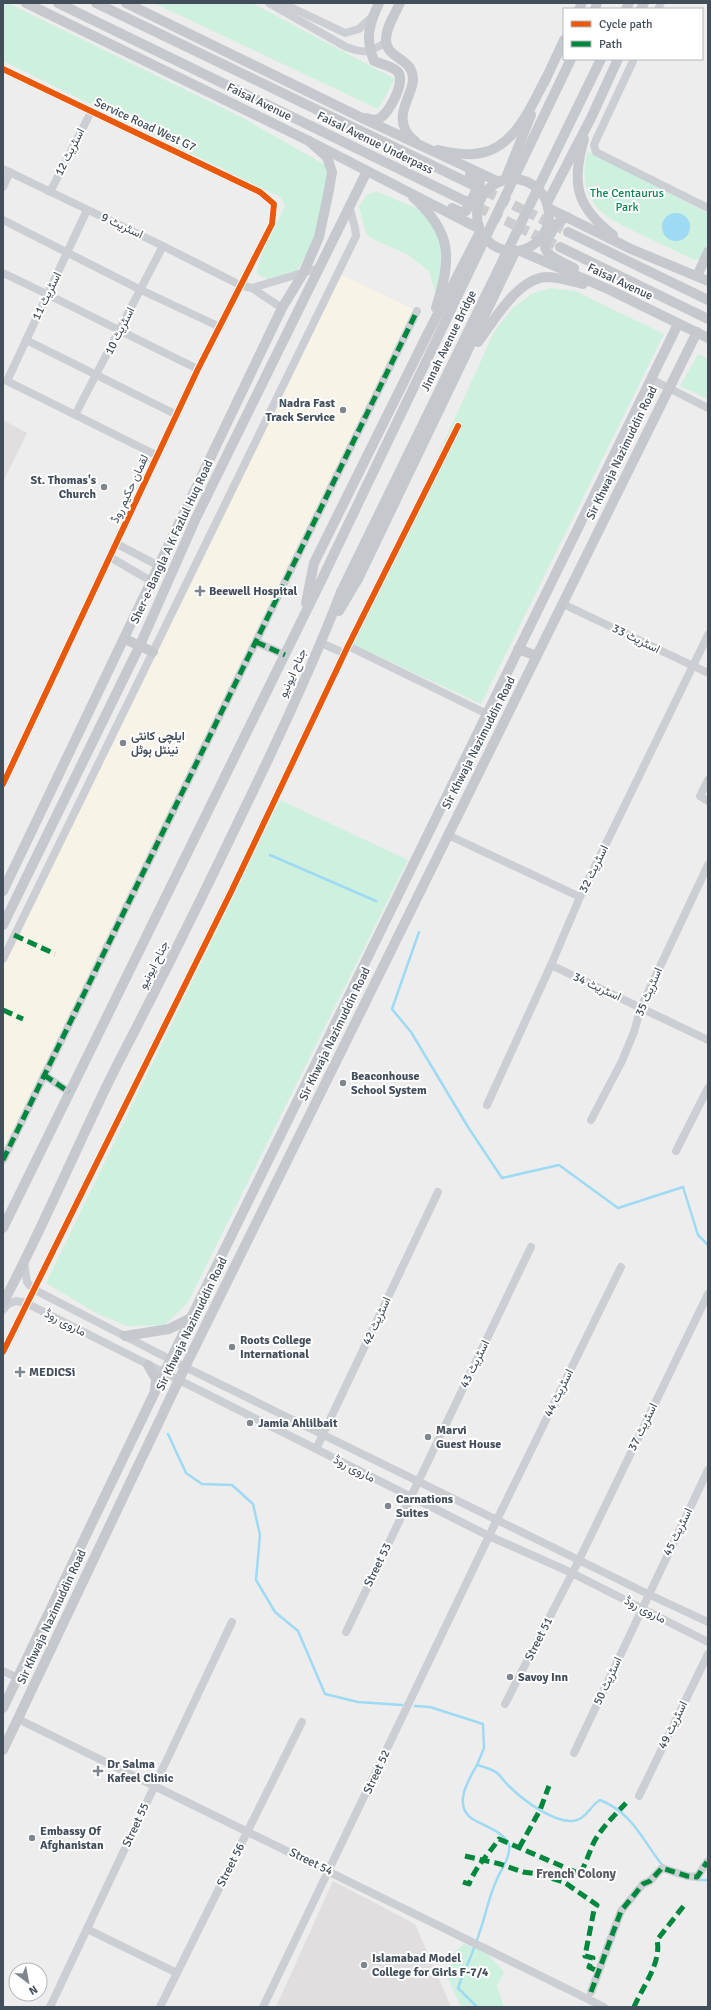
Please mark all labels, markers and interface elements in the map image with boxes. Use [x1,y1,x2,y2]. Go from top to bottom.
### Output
legend [563,8,703,60]
text: Cycle path [599,17,652,32]
text: Path [599,37,622,52]
street label: Faisal Avenue [224,80,294,124]
street label: Service Road West G7 [92,95,198,155]
street label: Faisal Avenue Underpass [315,108,435,178]
street label: اسٹریٹ 12 [52,126,88,178]
park label: The Centaurus Park [590,186,664,215]
street label: اسٹریٹ 9 [98,210,146,242]
street label: Faisal Avenue [585,260,655,304]
street label: اسٹریٹ 11 [29,270,65,322]
street label: Jinnah Avenue Bridge [418,288,480,394]
street label: اسٹریٹ 10 [102,305,138,357]
street label: Sir Khwaja Nazimuddin Road [583,384,661,522]
place label: Nadra Fast Track Service [266,396,336,425]
marker: Nadra Fast Track Service [338,405,348,415]
street label: لقمان حکیم روڈ [108,452,152,526]
street label: Sher-e-Bangla A K Fazlul Huq Road [127,458,217,626]
place label: St. Thomas's Church [31,473,97,502]
marker: St. Thomas's Church [99,482,109,492]
place label: Beewell Hospital [209,584,298,599]
marker: Beewell Hospital [194,585,206,597]
street label: اسٹریٹ 33 [610,621,662,657]
street label: جناح ایونیو [276,646,311,700]
street label: Sir Khwaja Nazimuddin Road [439,674,519,812]
place label: ایلچی کانٹی نینٹل ہوٹل [131,729,185,758]
marker: ایلچی کانٹی نینٹل ہوٹل [118,738,128,748]
street label: اسٹریٹ 32 [576,843,612,895]
street label: جناح ایونیو [135,938,173,992]
street label: Sir Khwaja Nazimuddin Road [296,965,374,1103]
street label: اسٹریٹ 35 [632,965,666,1019]
street label: اسٹریٹ 34 [571,969,623,1005]
place label: Beaconhouse School System [351,1069,427,1098]
marker: Beaconhouse School System [338,1078,348,1088]
street label: Sir Khwaja Nazimuddin Road [153,1255,231,1393]
street label: اسٹریٹ 42 [359,1295,395,1347]
street label: ماروی روڈ [42,1306,88,1340]
place label: Roots College International [240,1333,311,1362]
street label: اسٹریٹ 43 [457,1338,493,1390]
marker: Roots College International [227,1342,237,1352]
place label: MEDICSi [29,1365,75,1380]
marker: MEDICSi [14,1366,26,1378]
street label: اسٹریٹ 44 [541,1367,577,1419]
street label: اسٹریٹ 37 [625,1401,661,1453]
place label: Jamia Ahlilbait [258,1416,338,1431]
marker: Jamia Ahlilbait [245,1418,255,1428]
place label: Marvi Guest House [436,1423,501,1452]
marker: Marvi Guest House [423,1432,433,1442]
street label: ماروی روڈ [331,1452,377,1486]
place label: Carnations Suites [396,1492,454,1521]
marker: Carnations Suites [383,1501,393,1511]
street label: اسٹریٹ 45 [660,1506,696,1558]
street label: Street 53 [361,1541,395,1589]
street label: Sir Khwaja Nazimuddin Road [14,1547,90,1687]
street label: ماروی روڈ [622,1593,668,1627]
street label: Street 51 [522,1615,556,1663]
street label: اسٹریٹ 50 [590,1655,626,1707]
place label: Savoy Inn [518,1670,568,1685]
marker: Savoy Inn [505,1672,515,1682]
street label: اسٹریٹ 49 [655,1699,691,1751]
street label: Street 52 [360,1748,394,1796]
place label: Dr Salma Kafeel Clinic [107,1757,174,1786]
marker: Dr Salma Kafeel Clinic [92,1765,104,1777]
street label: Street 55 [119,1801,153,1849]
place label: Embassy Of Afghanistan [40,1824,104,1853]
marker: Embassy Of Afghanistan [27,1833,37,1843]
street label: Street 56 [214,1841,248,1889]
street label: Street 54 [287,1845,336,1879]
district label: French Colony [536,1866,617,1882]
place label: Islamabad Model College for Girls F-7/4 [372,1951,489,1980]
marker: Islamabad Model College for Girls F-7/4 [359,1960,369,1970]
north arrow [8,1962,48,2002]
text: N [26,1983,40,1998]

